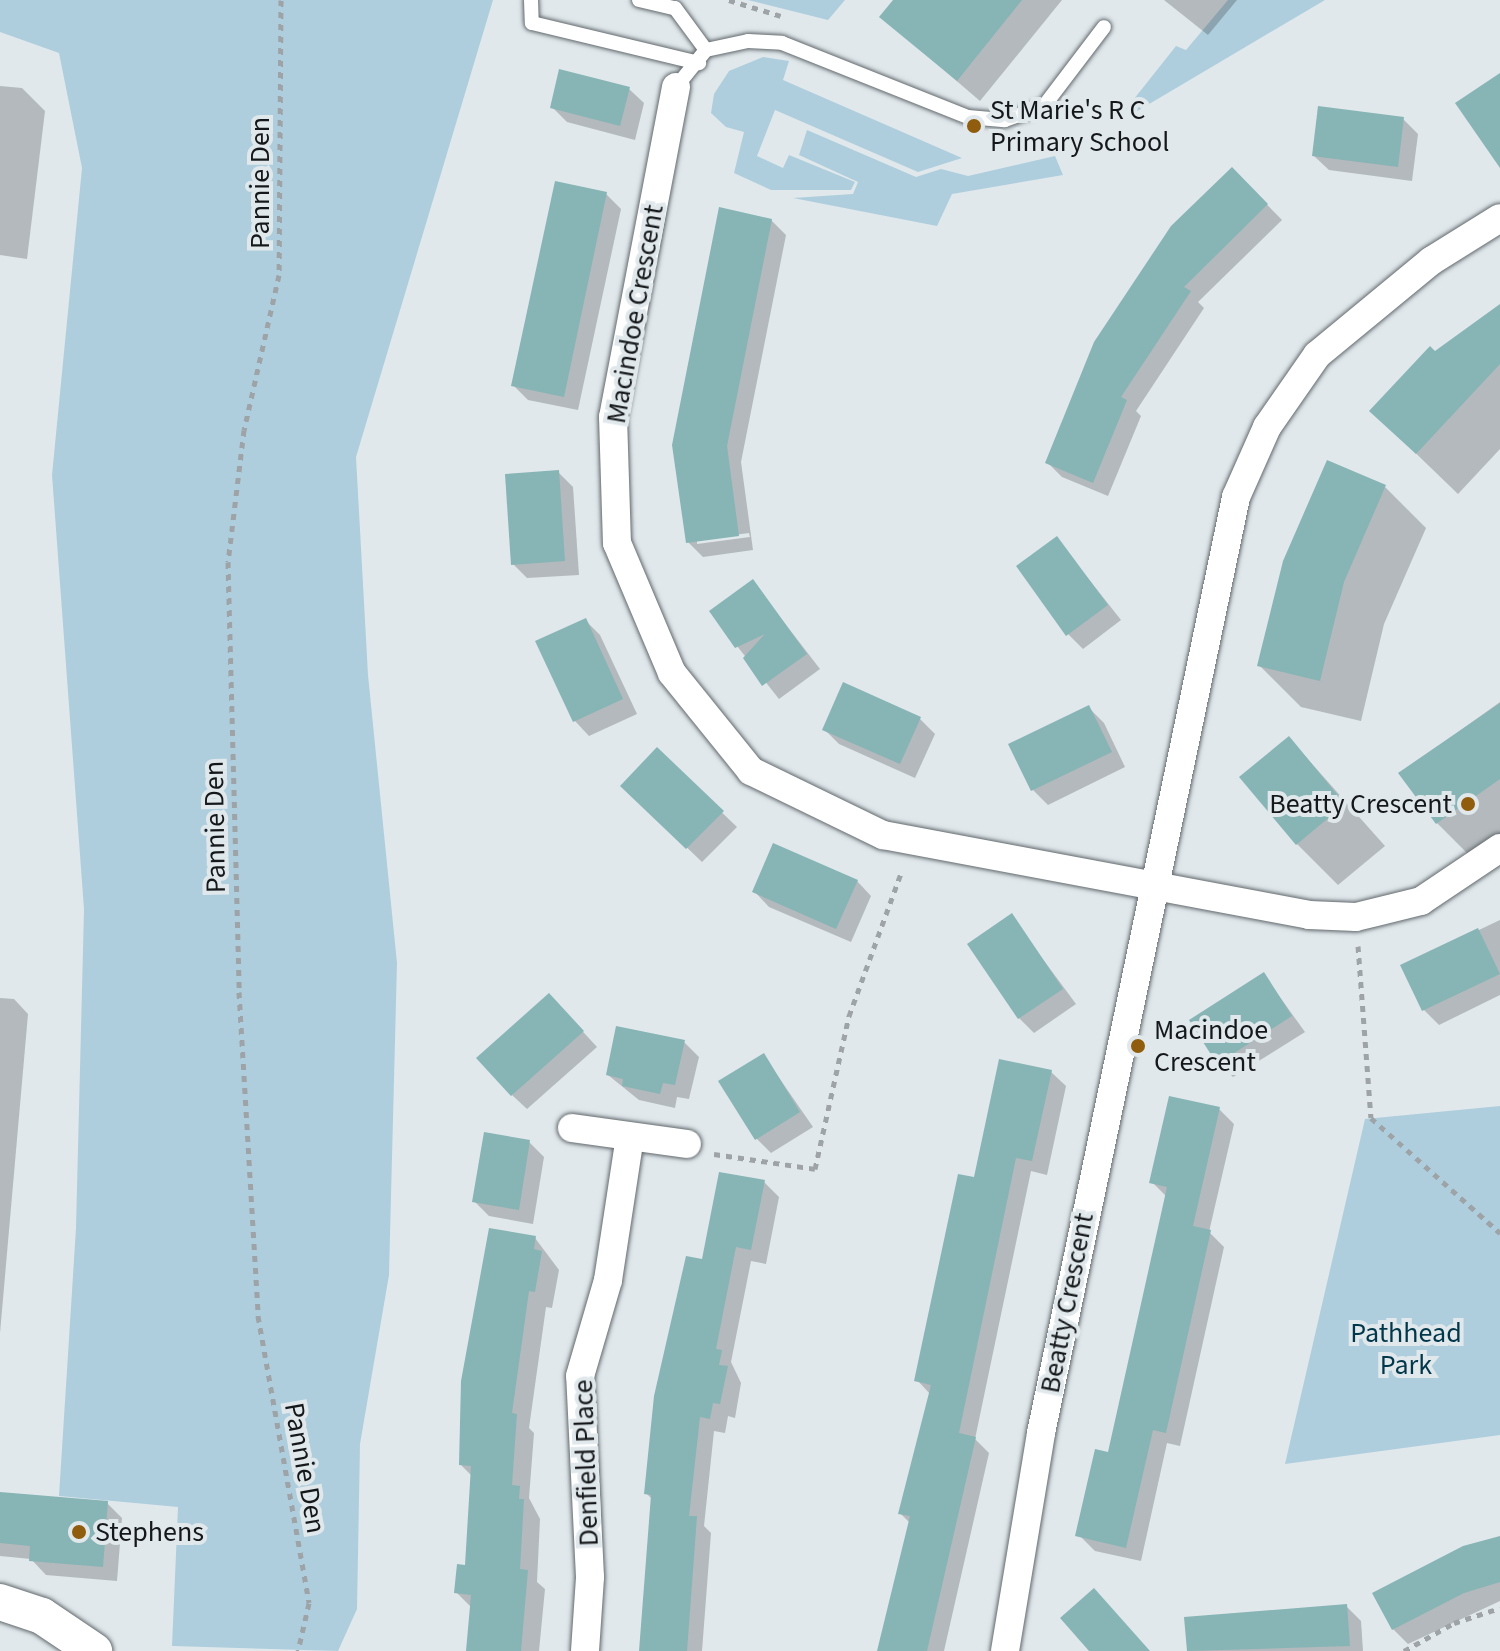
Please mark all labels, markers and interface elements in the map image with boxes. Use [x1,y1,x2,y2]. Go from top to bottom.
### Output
place label: St Marie's R C Primary School [990,93,1169,159]
street label: Pannie Den [243,117,277,249]
marker: St Marie's R C Primary School [965,117,983,135]
street label: Macindoe Crescent [599,202,671,426]
street label: Pannie Den [197,761,233,893]
place label: Beatty Crescent [1269,787,1452,821]
marker: Beatty Crescent [1459,795,1477,813]
place label: Macindoe Crescent [1154,1013,1268,1079]
marker: Macindoe Crescent [1129,1037,1147,1055]
street label: Beatty Crescent [1033,1210,1101,1396]
park label: Pathhead Park [1350,1316,1462,1382]
street label: Denfield Place [566,1379,606,1547]
street label: Pannie Den [277,1400,333,1536]
place label: Stephens [95,1515,204,1549]
marker: Stephens [70,1523,88,1541]

